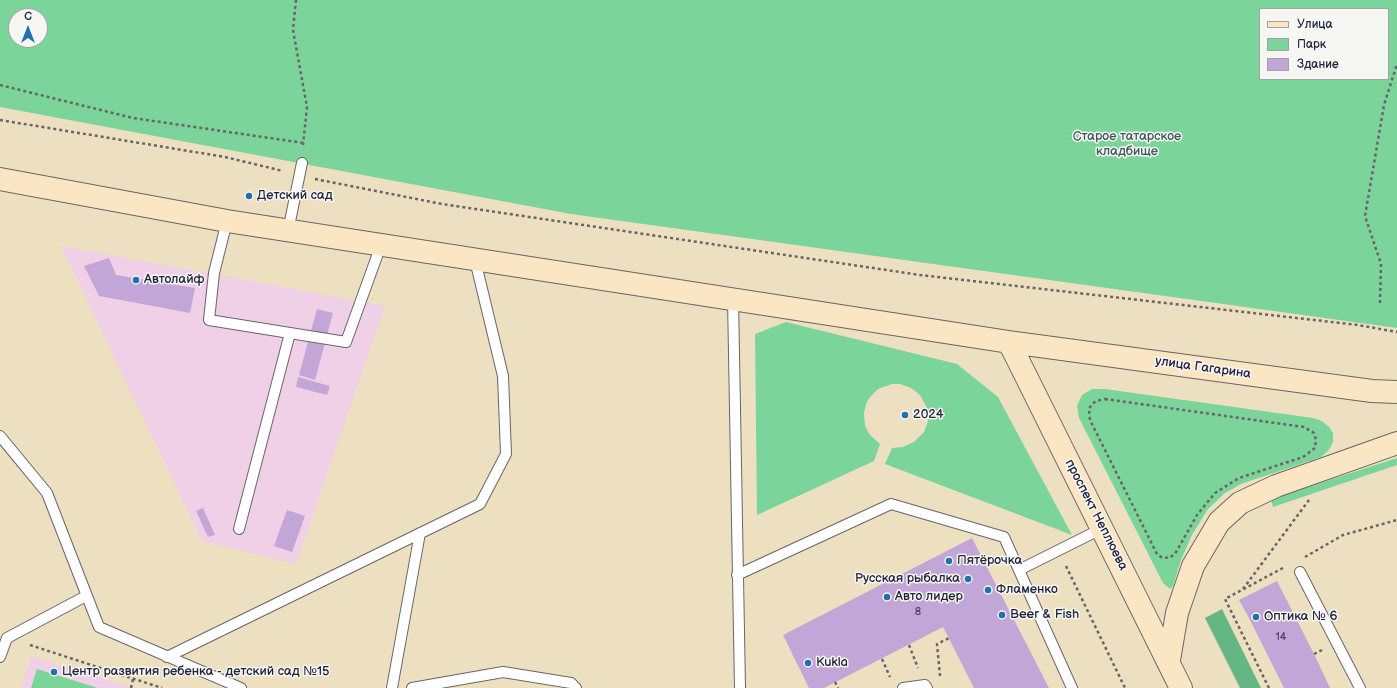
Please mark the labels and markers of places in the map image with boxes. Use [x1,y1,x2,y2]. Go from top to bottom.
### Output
place label: Детский сад [257,188,333,204]
marker: Детский сад [244,191,254,201]
place label: Автолайф [144,272,204,288]
marker: Автолайф [131,275,141,285]
place label: 2024 [913,407,944,423]
marker: 2024 [900,410,910,420]
place label: Пятёрочка [957,553,1022,569]
marker: Пятёрочка [944,556,954,566]
place label: Русская рыбалка [855,571,960,587]
marker: Русская рыбалка [963,574,973,584]
place label: Фламенко [996,582,1058,598]
marker: Фламенко [983,585,993,595]
place label: Авто лидер [895,589,963,605]
marker: Авто лидер [882,592,892,602]
place label: Beer & Fish [1010,607,1079,623]
place label: Оптика № 6 [1264,609,1337,625]
marker: Beer & Fish [997,610,1007,620]
marker: Оптика № 6 [1251,612,1261,622]
place label: Kukla [816,655,848,671]
marker: Kukla [803,658,813,668]
place label: Центр развития ребенка - детский сад №15 [62,664,330,680]
marker: Центр развития ребенка - детский сад №15 [49,667,59,677]

